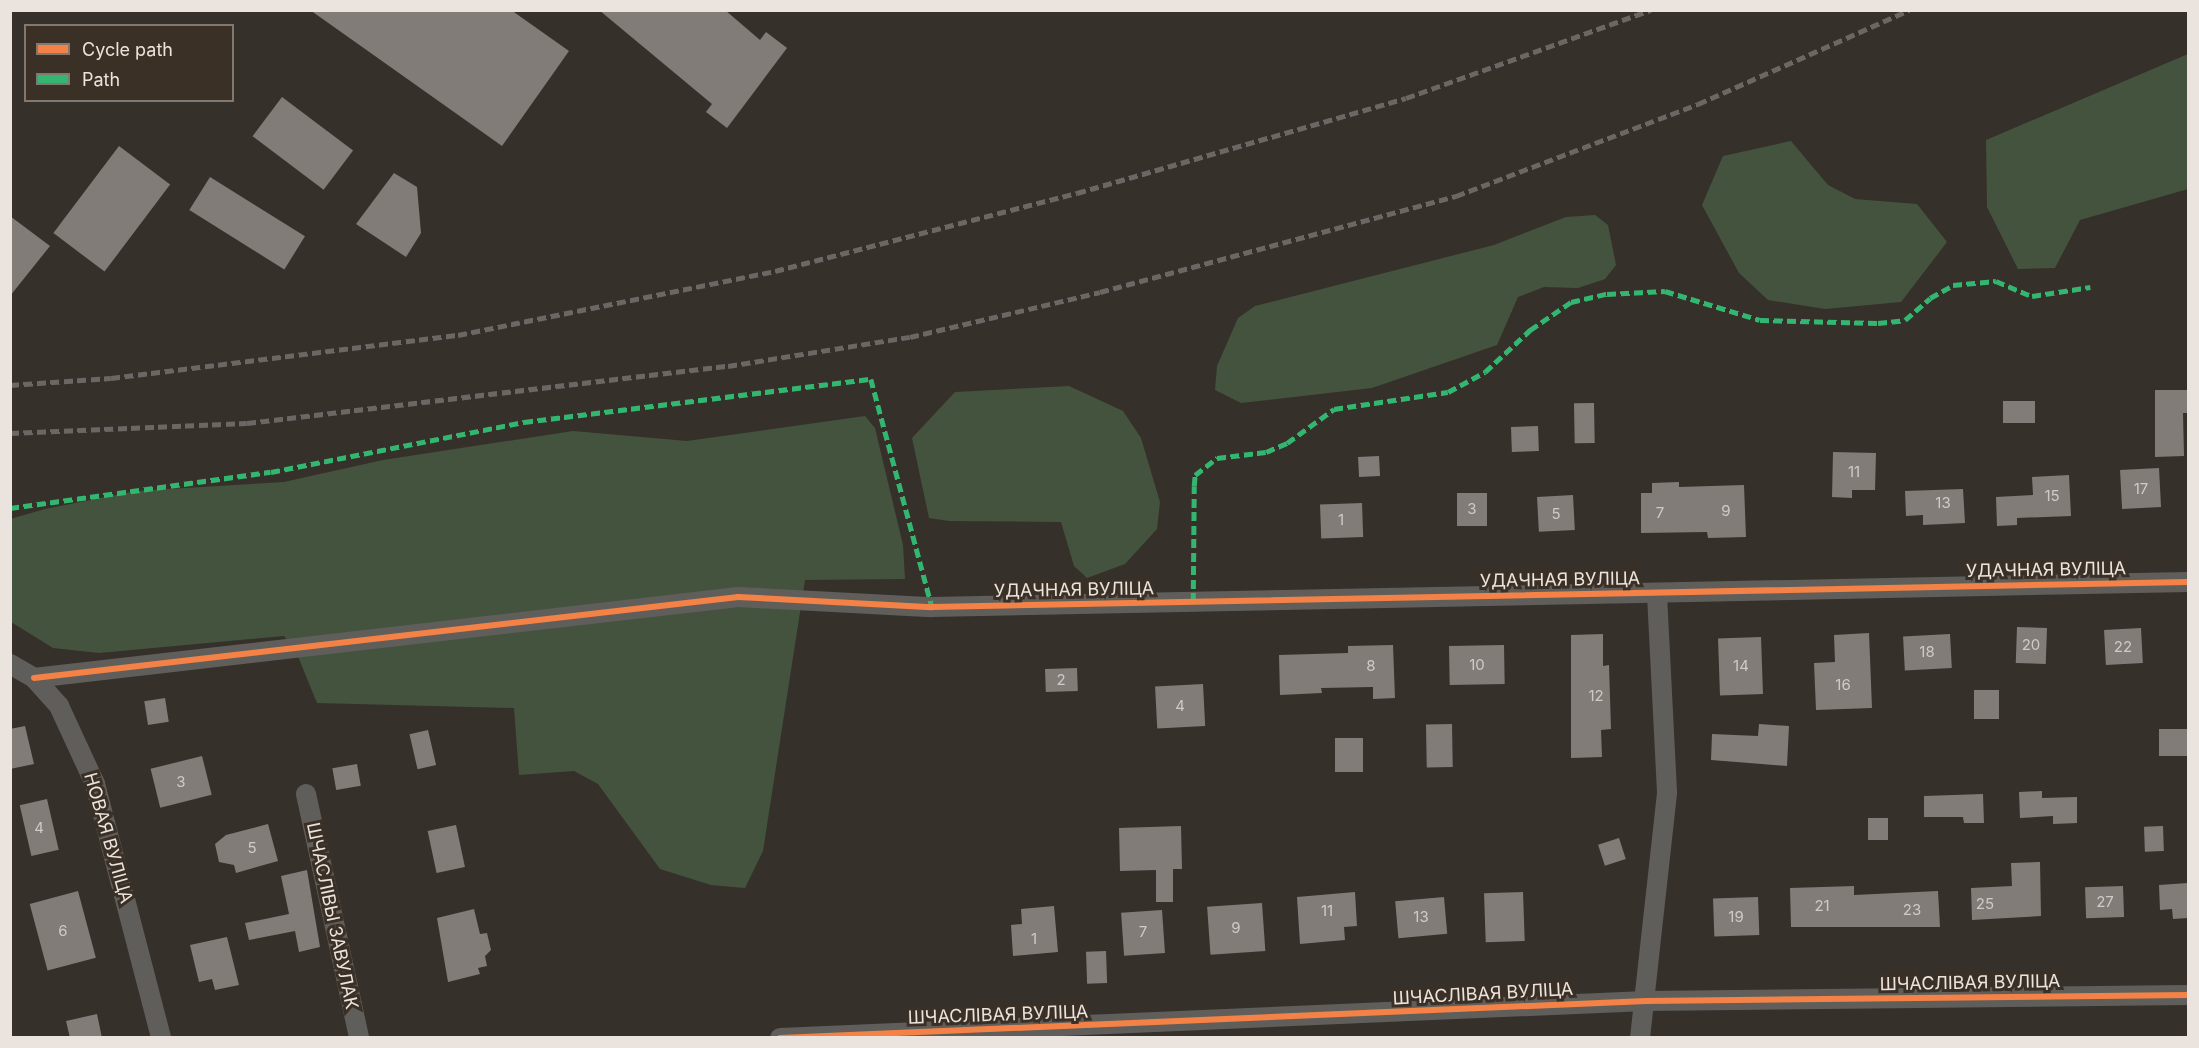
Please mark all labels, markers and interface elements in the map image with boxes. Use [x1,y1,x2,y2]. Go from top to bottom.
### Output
legend [24,24,234,102]
text: Cycle path [82,39,173,60]
text: Path [82,69,120,90]
house number: 11 [1848,463,1860,481]
house number: 17 [2134,480,2148,498]
house number: 15 [2044,487,2060,505]
house number: 13 [1935,494,1951,512]
house number: 3 [1467,500,1477,518]
house number: 9 [1721,502,1731,520]
house number: 7 [1656,504,1664,522]
house number: 5 [1551,505,1561,523]
house number: 1 [1338,511,1344,529]
street label: УДАЧНАЯ ВУЛІЦА [1966,558,2126,582]
street label: УДАЧНАЯ ВУЛІЦА [1480,568,1640,592]
street label: УДАЧНАЯ ВУЛІЦА [994,578,1154,602]
house number: 20 [2022,636,2040,654]
house number: 22 [2114,638,2132,656]
house number: 18 [1919,643,1935,661]
house number: 10 [1469,656,1485,674]
house number: 8 [1366,657,1376,675]
house number: 14 [1733,657,1749,675]
house number: 2 [1056,671,1066,689]
house number: 16 [1835,676,1851,694]
house number: 12 [1588,687,1604,705]
house number: 4 [1175,697,1185,715]
street label: НОВАЯ ВУЛІЦА [79,770,137,906]
house number: 3 [176,773,186,791]
house number: 4 [34,819,44,837]
street label: ШЧАСЛІВЫ ЗАВУЛАК [302,821,362,1011]
house number: 5 [247,839,257,857]
house number: 27 [2096,893,2114,911]
house number: 25 [1976,895,1994,913]
house number: 21 [1814,897,1830,915]
house number: 23 [1903,901,1921,919]
house number: 11 [1321,902,1333,920]
house number: 13 [1413,908,1429,926]
house number: 19 [1728,908,1744,926]
house number: 9 [1231,919,1241,937]
house number: 6 [58,922,68,940]
house number: 7 [1139,923,1147,941]
house number: 1 [1031,930,1037,948]
street label: ШЧАСЛІВАЯ ВУЛІЦА [1879,971,2061,995]
street label: ШЧАСЛІВАЯ ВУЛІЦА [1392,978,1574,1010]
street label: ШЧАСЛІВАЯ ВУЛІЦА [907,1001,1089,1029]

